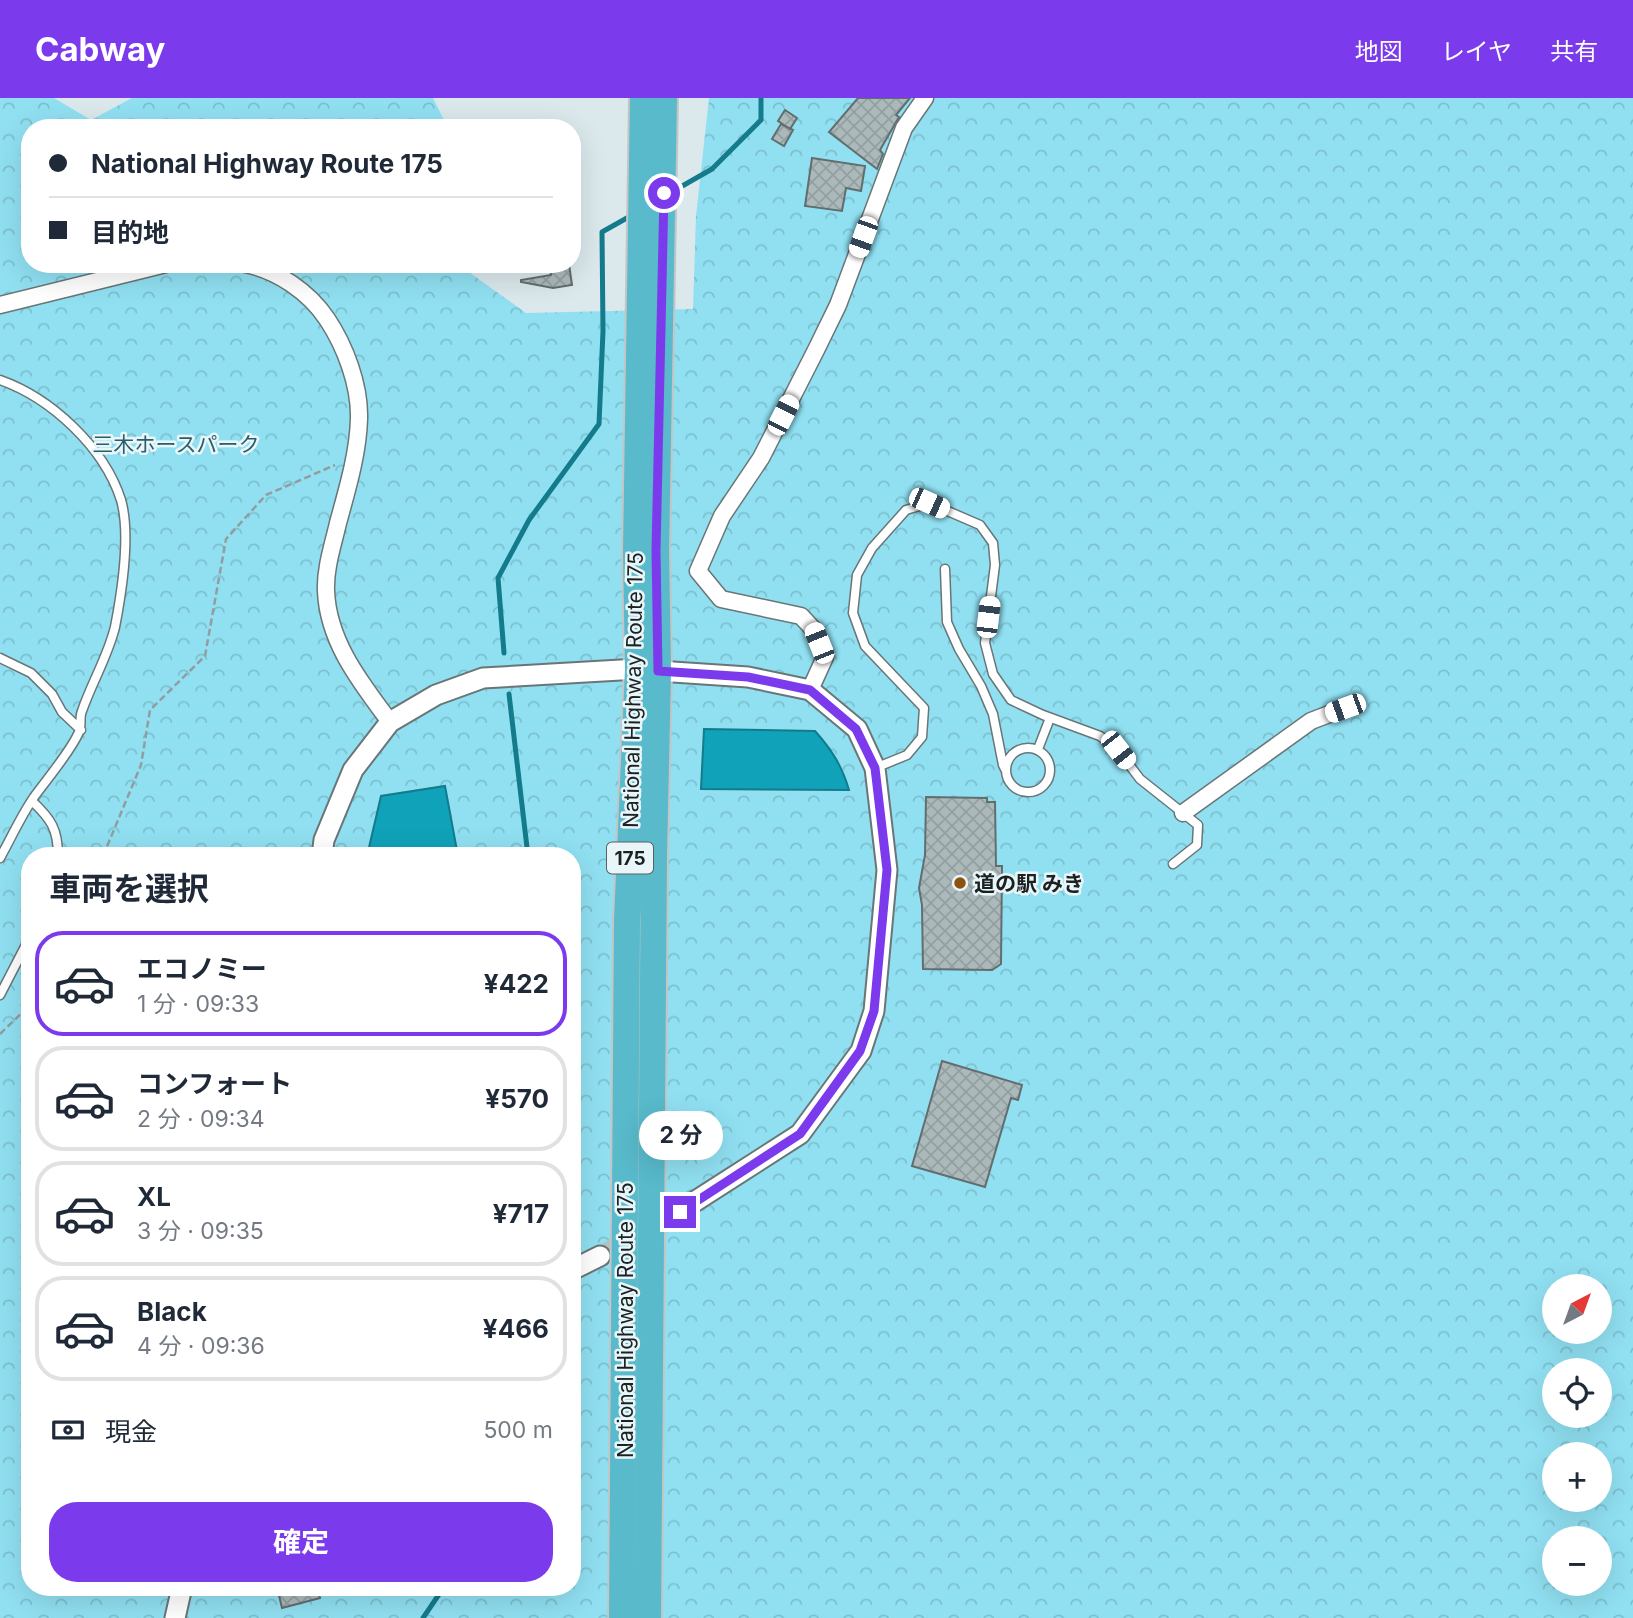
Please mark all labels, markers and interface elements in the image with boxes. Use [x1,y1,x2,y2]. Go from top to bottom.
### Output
text: Cabway [35,29,165,69]
text: 地図 [1355,37,1403,66]
text: レイヤ [1441,37,1512,66]
text: 共有 [1550,37,1598,66]
text: National Highway Route 175 [91,148,443,179]
route start [648,177,680,209]
car [846,214,881,260]
text: 目的地 [91,217,169,248]
car [765,392,802,438]
park label: 三木ホースパーク [93,432,259,457]
car [906,485,953,521]
street label: National Highway Route 175 [618,552,648,828]
car [976,595,1001,639]
car [802,620,837,666]
car [1322,691,1369,725]
car [1097,727,1140,773]
road number: 175 [607,842,653,874]
text: 車両を選択 [49,869,209,908]
place label: 道の駅 みき [974,871,1084,896]
marker: 道の駅 みき [952,875,968,891]
icon: car [53,952,116,1015]
text: エコノミー [137,953,267,984]
text: ¥422 [484,968,549,999]
text: 1 分 · 09:33 [137,990,259,1018]
icon: car [53,1067,116,1130]
text: コンフォート [137,1068,292,1099]
text: ¥570 [485,1083,549,1114]
text: 2 分 · 09:34 [137,1105,265,1133]
callout: 2 分 [638,1110,722,1160]
text: 2 分 [660,1121,702,1149]
text: XL [137,1181,171,1212]
icon: car [53,1182,116,1245]
street label: National Highway Route 175 [613,1182,638,1458]
route end [664,1196,696,1228]
text: ¥717 [493,1198,549,1229]
text: 3 分 · 09:35 [137,1217,264,1245]
north arrow [1542,1274,1612,1344]
map controls [1542,1274,1612,1596]
text: Black [137,1296,207,1327]
icon: car [53,1297,116,1360]
text: ¥466 [483,1313,549,1344]
text: 4 分 · 09:36 [137,1332,265,1360]
button: locate [1542,1358,1612,1428]
icon: cash [49,1411,87,1449]
text: 現金 [105,1416,157,1447]
text: 500 m [483,1416,553,1444]
button: + [1542,1442,1612,1512]
button: 確定 [49,1502,553,1582]
button: − [1542,1526,1612,1596]

